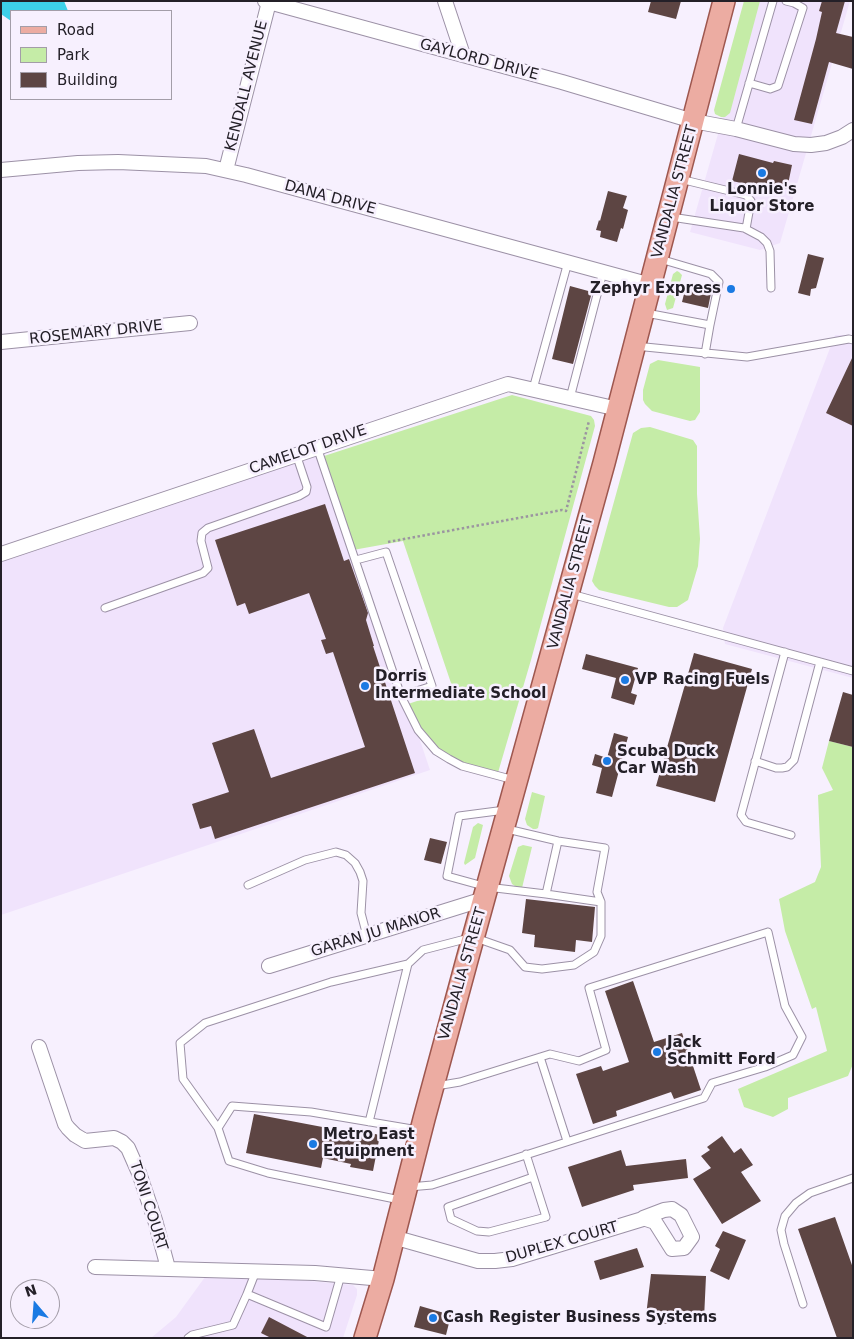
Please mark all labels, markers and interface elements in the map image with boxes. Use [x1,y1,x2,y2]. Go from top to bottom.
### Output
legend [10,10,172,100]
street label: KENDALL AVENUE [222,19,272,153]
text: Road [57,21,95,39]
street label: GAYLORD DRIVE [418,35,540,85]
text: Park [57,46,89,64]
text: Building [57,71,118,89]
street label: VANDALIA STREET [649,123,701,261]
marker: Lonnie's Liquor Store [756,167,768,179]
street label: DANA DRIVE [282,177,378,219]
place label: Lonnie's Liquor Store [710,181,814,216]
place label: Zephyr Express [590,280,721,298]
marker: Zephyr Express [725,283,737,295]
street label: ROSEMARY DRIVE [28,317,164,349]
street label: CAMELOT DRIVE [247,421,369,479]
street label: VANDALIA STREET [545,514,597,652]
place label: Dorris Intermediate School [375,668,546,703]
place label: VP Racing Fuels [635,671,770,689]
marker: VP Racing Fuels [619,674,631,686]
marker: Dorris Intermediate School [359,680,371,692]
place label: Scuba Duck Car Wash [617,743,715,778]
marker: Scuba Duck Car Wash [601,755,613,767]
street label: GARAN JU MANOR [309,905,443,961]
street label: VANDALIA STREET [435,905,491,1043]
place label: Jack Schmitt Ford [667,1034,776,1069]
marker: Jack Schmitt Ford [651,1046,663,1058]
place label: Metro East Equipment [323,1126,415,1161]
marker: Metro East Equipment [307,1138,319,1150]
street label: TONI COURT [125,1159,171,1253]
street label: DUPLEX COURT [504,1218,620,1268]
north arrow [10,1279,60,1329]
text: N [23,1281,39,1300]
place label: Cash Register Business Systems [443,1309,717,1327]
marker: Cash Register Business Systems [427,1312,439,1324]

